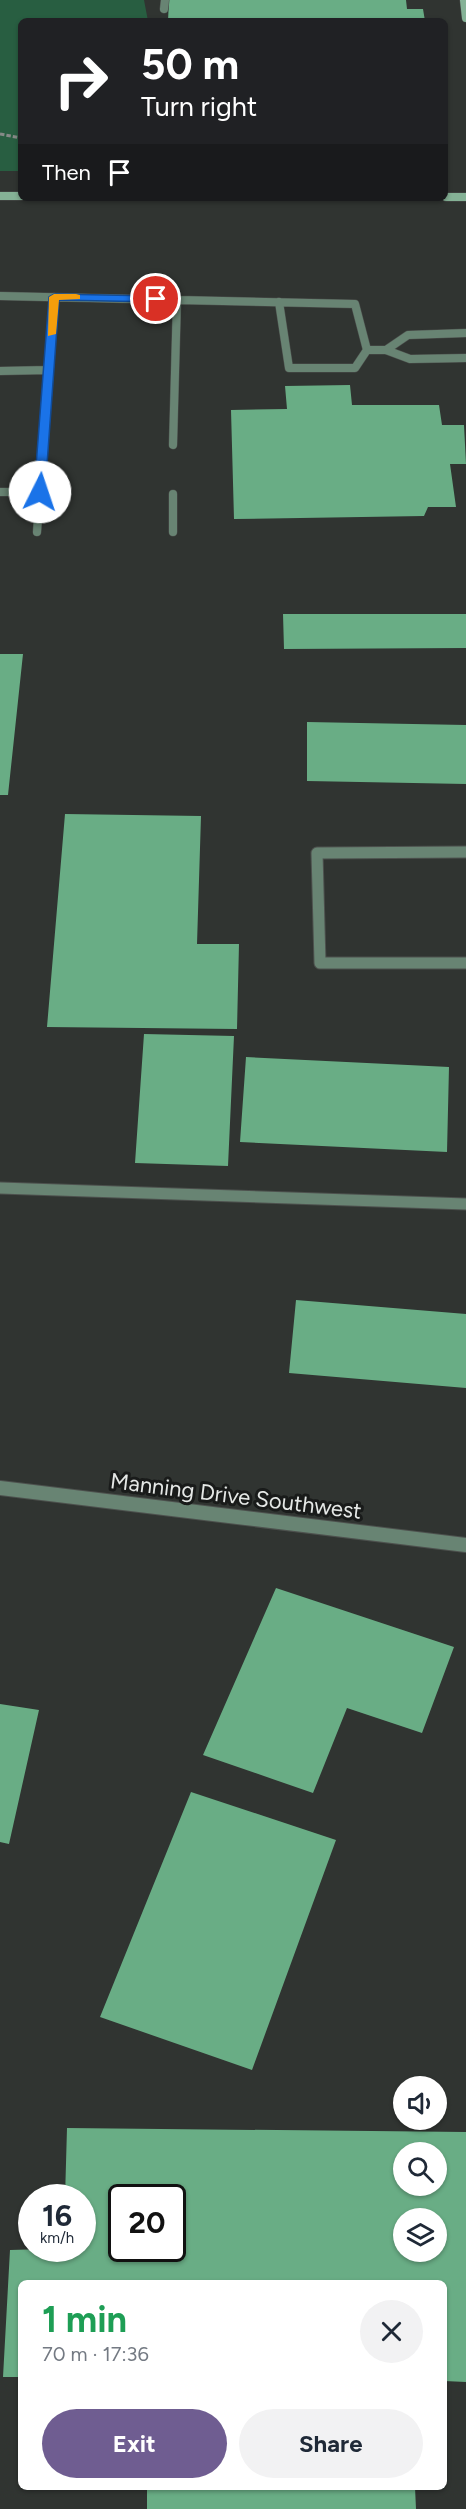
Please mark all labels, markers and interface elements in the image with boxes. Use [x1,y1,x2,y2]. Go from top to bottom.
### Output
text: 50 m [141,39,239,90]
icon: right [42,42,120,120]
text: Turn right [141,90,257,123]
icon: arrive [103,156,136,189]
text: Then [42,159,91,186]
pin [130,273,181,324]
icon: arrive [139,282,172,315]
position arrow [8,460,72,524]
street label: Manning Drive Southwest [109,1467,363,1525]
map controls [393,2076,447,2262]
button: sound [393,2076,447,2130]
button: search [393,2142,447,2196]
speed limit sign: 20 [108,2184,186,2262]
text: 16 [42,2197,72,2234]
button: layers [393,2208,447,2262]
text: km/h [40,2229,74,2247]
text: 1 min [42,2298,127,2341]
button: close [360,2300,423,2363]
text: 70 m · 17:36 [42,2342,149,2366]
button: Exit [42,2409,227,2478]
button: Share [239,2409,423,2478]

